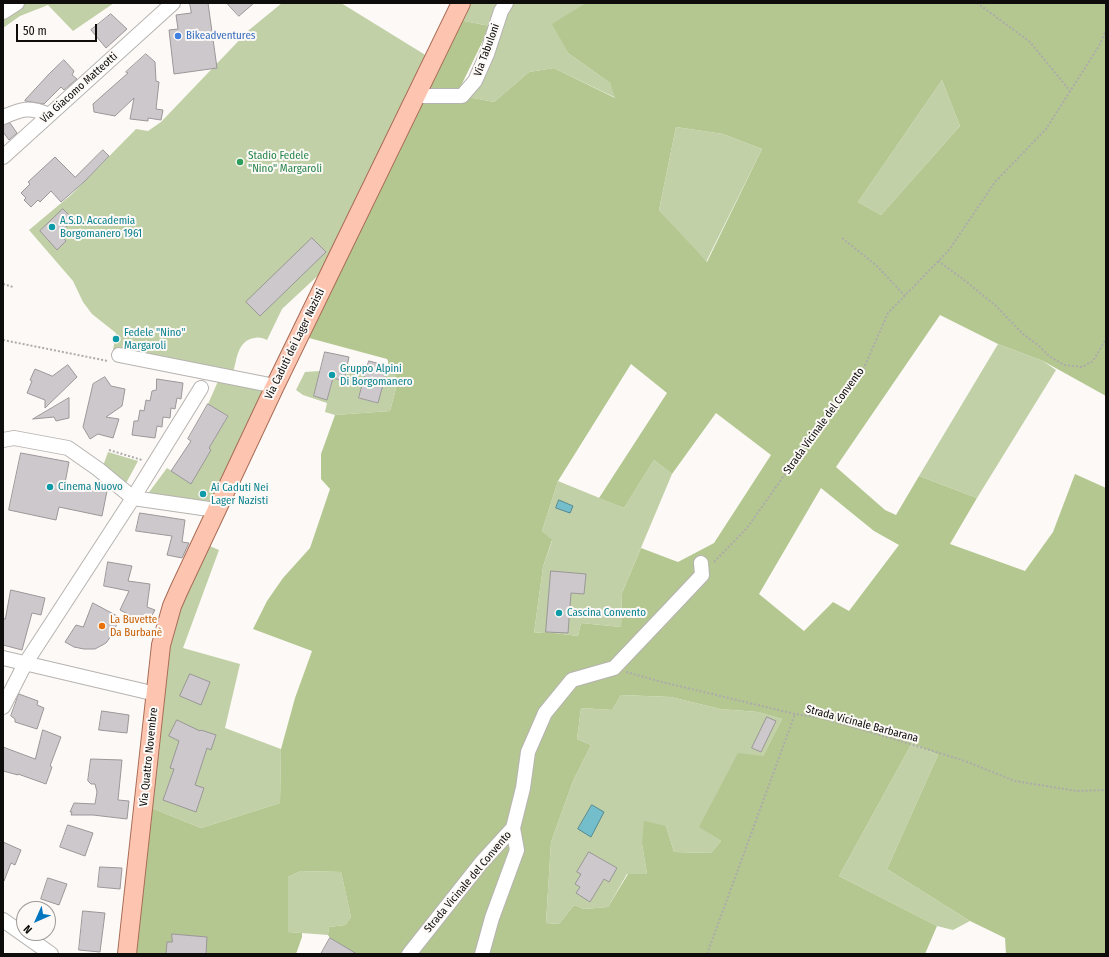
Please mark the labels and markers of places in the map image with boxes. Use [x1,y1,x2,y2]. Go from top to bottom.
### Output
place label: Bikeadventures [186,29,256,43]
marker: Bikeadventures [173,31,183,41]
place label: Stadio Fedele "Nino" Margaroli [248,149,322,175]
marker: Stadio Fedele "Nino" Margaroli [235,157,245,167]
place label: A.S.D. Accademia Borgomanero 1961 [60,214,142,240]
marker: A.S.D. Accademia Borgomanero 1961 [47,222,57,232]
place label: Fedele "Nino" Margaroli [124,326,185,352]
marker: Fedele "Nino" Margaroli [111,334,121,344]
place label: Gruppo Alpini Di Borgomanero [340,362,412,388]
marker: Gruppo Alpini Di Borgomanero [327,370,337,380]
place label: Cinema Nuovo [58,480,123,494]
place label: Ai Caduti Nei Lager Nazisti [211,481,268,507]
marker: Cinema Nuovo [45,482,55,492]
marker: Ai Caduti Nei Lager Nazisti [198,489,208,499]
place label: Cascina Convento [567,606,646,620]
marker: Cascina Convento [554,608,564,618]
place label: La Buvette Da Burbanè [110,613,162,639]
marker: La Buvette Da Burbanè [97,621,107,631]

